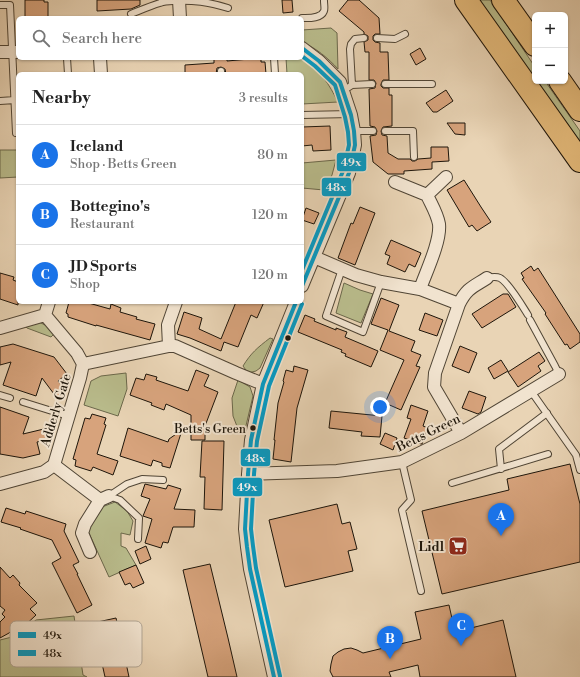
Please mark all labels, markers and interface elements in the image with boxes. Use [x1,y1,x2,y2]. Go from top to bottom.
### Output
map controls [532,12,568,84]
button: + [532,12,568,48]
search box [16,16,304,60]
icon: search [30,27,52,49]
text: Search here [62,29,142,48]
button: − [532,48,568,84]
text: Nearby [32,87,91,109]
text: 3 results [239,90,288,106]
text: Iceland [70,137,123,156]
text: A [40,147,50,163]
text: 80 m [257,147,288,163]
line badge: 49x [336,152,367,172]
text: Shop · Betts Green [70,156,177,172]
text: 49x [341,156,362,170]
line badge: 48x [321,177,352,197]
text: 48x [326,181,347,195]
text: Bottegino's [70,197,150,216]
text: B [40,207,50,223]
text: 120 m [252,207,288,223]
text: Restaurant [70,216,135,232]
text: JD Sports [70,257,137,276]
text: C [40,267,50,283]
text: 120 m [252,267,288,283]
text: Shop [70,276,100,292]
unlabelled marker [283,333,293,343]
street label: Adderly Gate [37,371,75,450]
your location [370,397,390,417]
street label: Betts Green [393,410,463,456]
place label: Betts's Green [173,422,246,437]
marker: Betts's Green [248,423,258,433]
line badge: 48x [240,448,271,467]
text: 48x [245,452,266,466]
line badge: 49x [232,477,263,497]
text: 49x [237,481,258,495]
pin: A [488,503,514,536]
supermarket icon: Lidl [447,535,469,557]
place label: Lidl [419,539,445,555]
pin: C [448,613,474,646]
legend [10,621,142,667]
pin: B [377,626,403,659]
text: 49x [43,629,62,643]
text: 48x [43,647,62,661]

